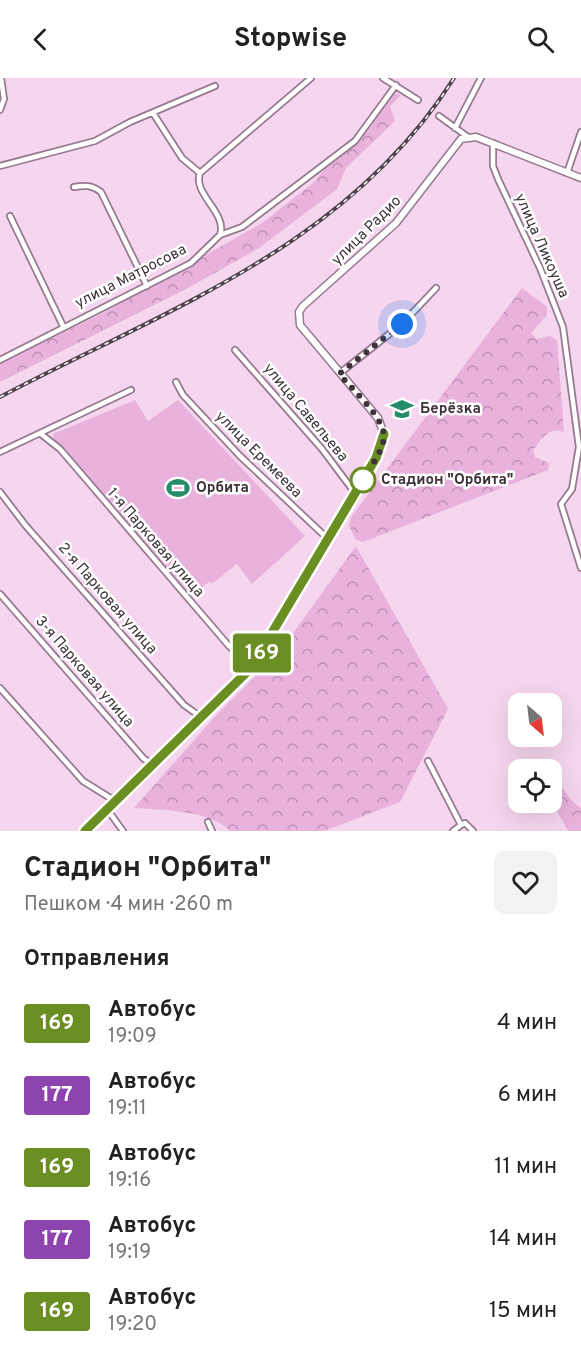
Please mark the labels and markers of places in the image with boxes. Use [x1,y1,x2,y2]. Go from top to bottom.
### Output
school or university icon: Берёзка [389,396,415,422]
place label: Берёзка [420,400,481,419]
marker: Стадион "Орбита" [350,467,376,493]
place label: Стадион "Орбита" [381,471,513,490]
sports icon: Орбита [165,475,191,501]
place label: Орбита [196,479,249,498]

